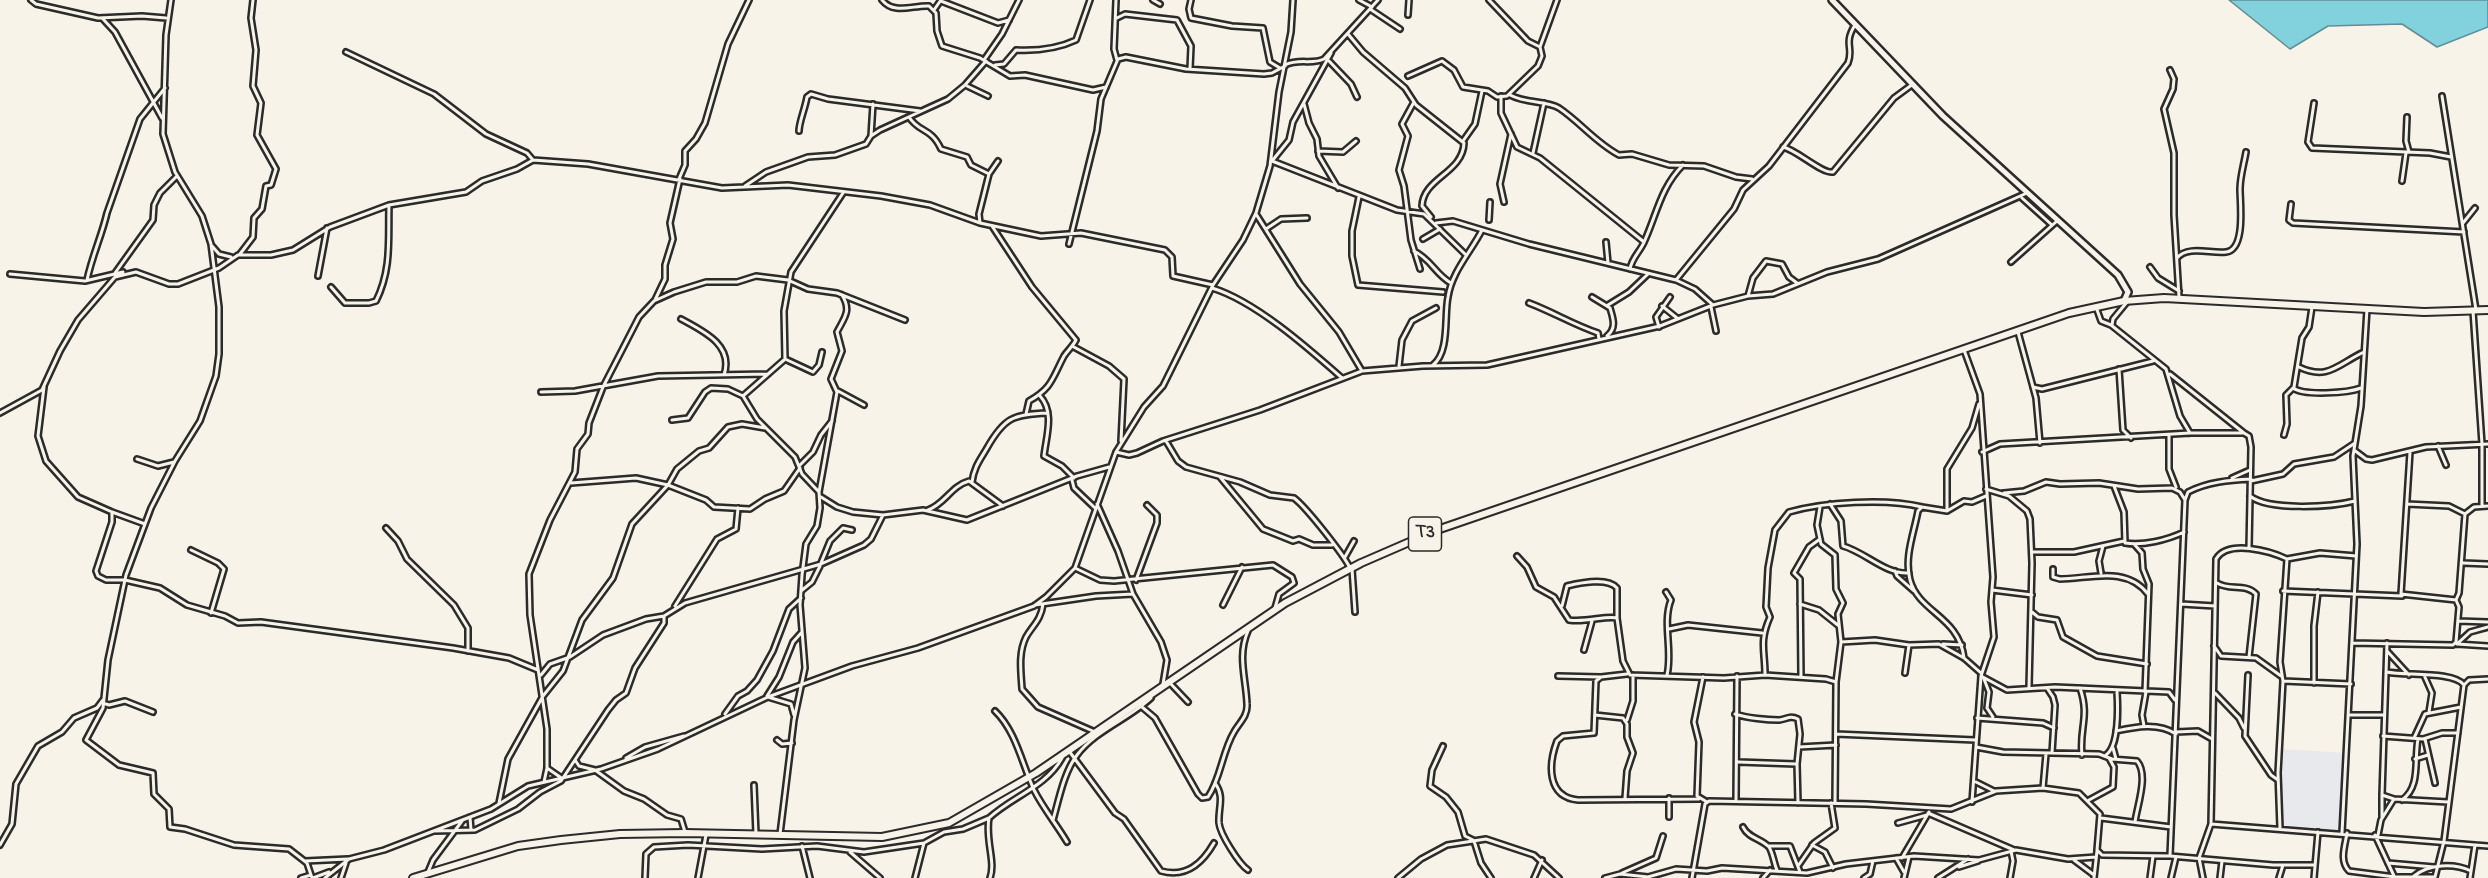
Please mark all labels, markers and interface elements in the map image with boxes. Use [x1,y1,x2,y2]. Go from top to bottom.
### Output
road number: T3 [1408,517,1442,551]

